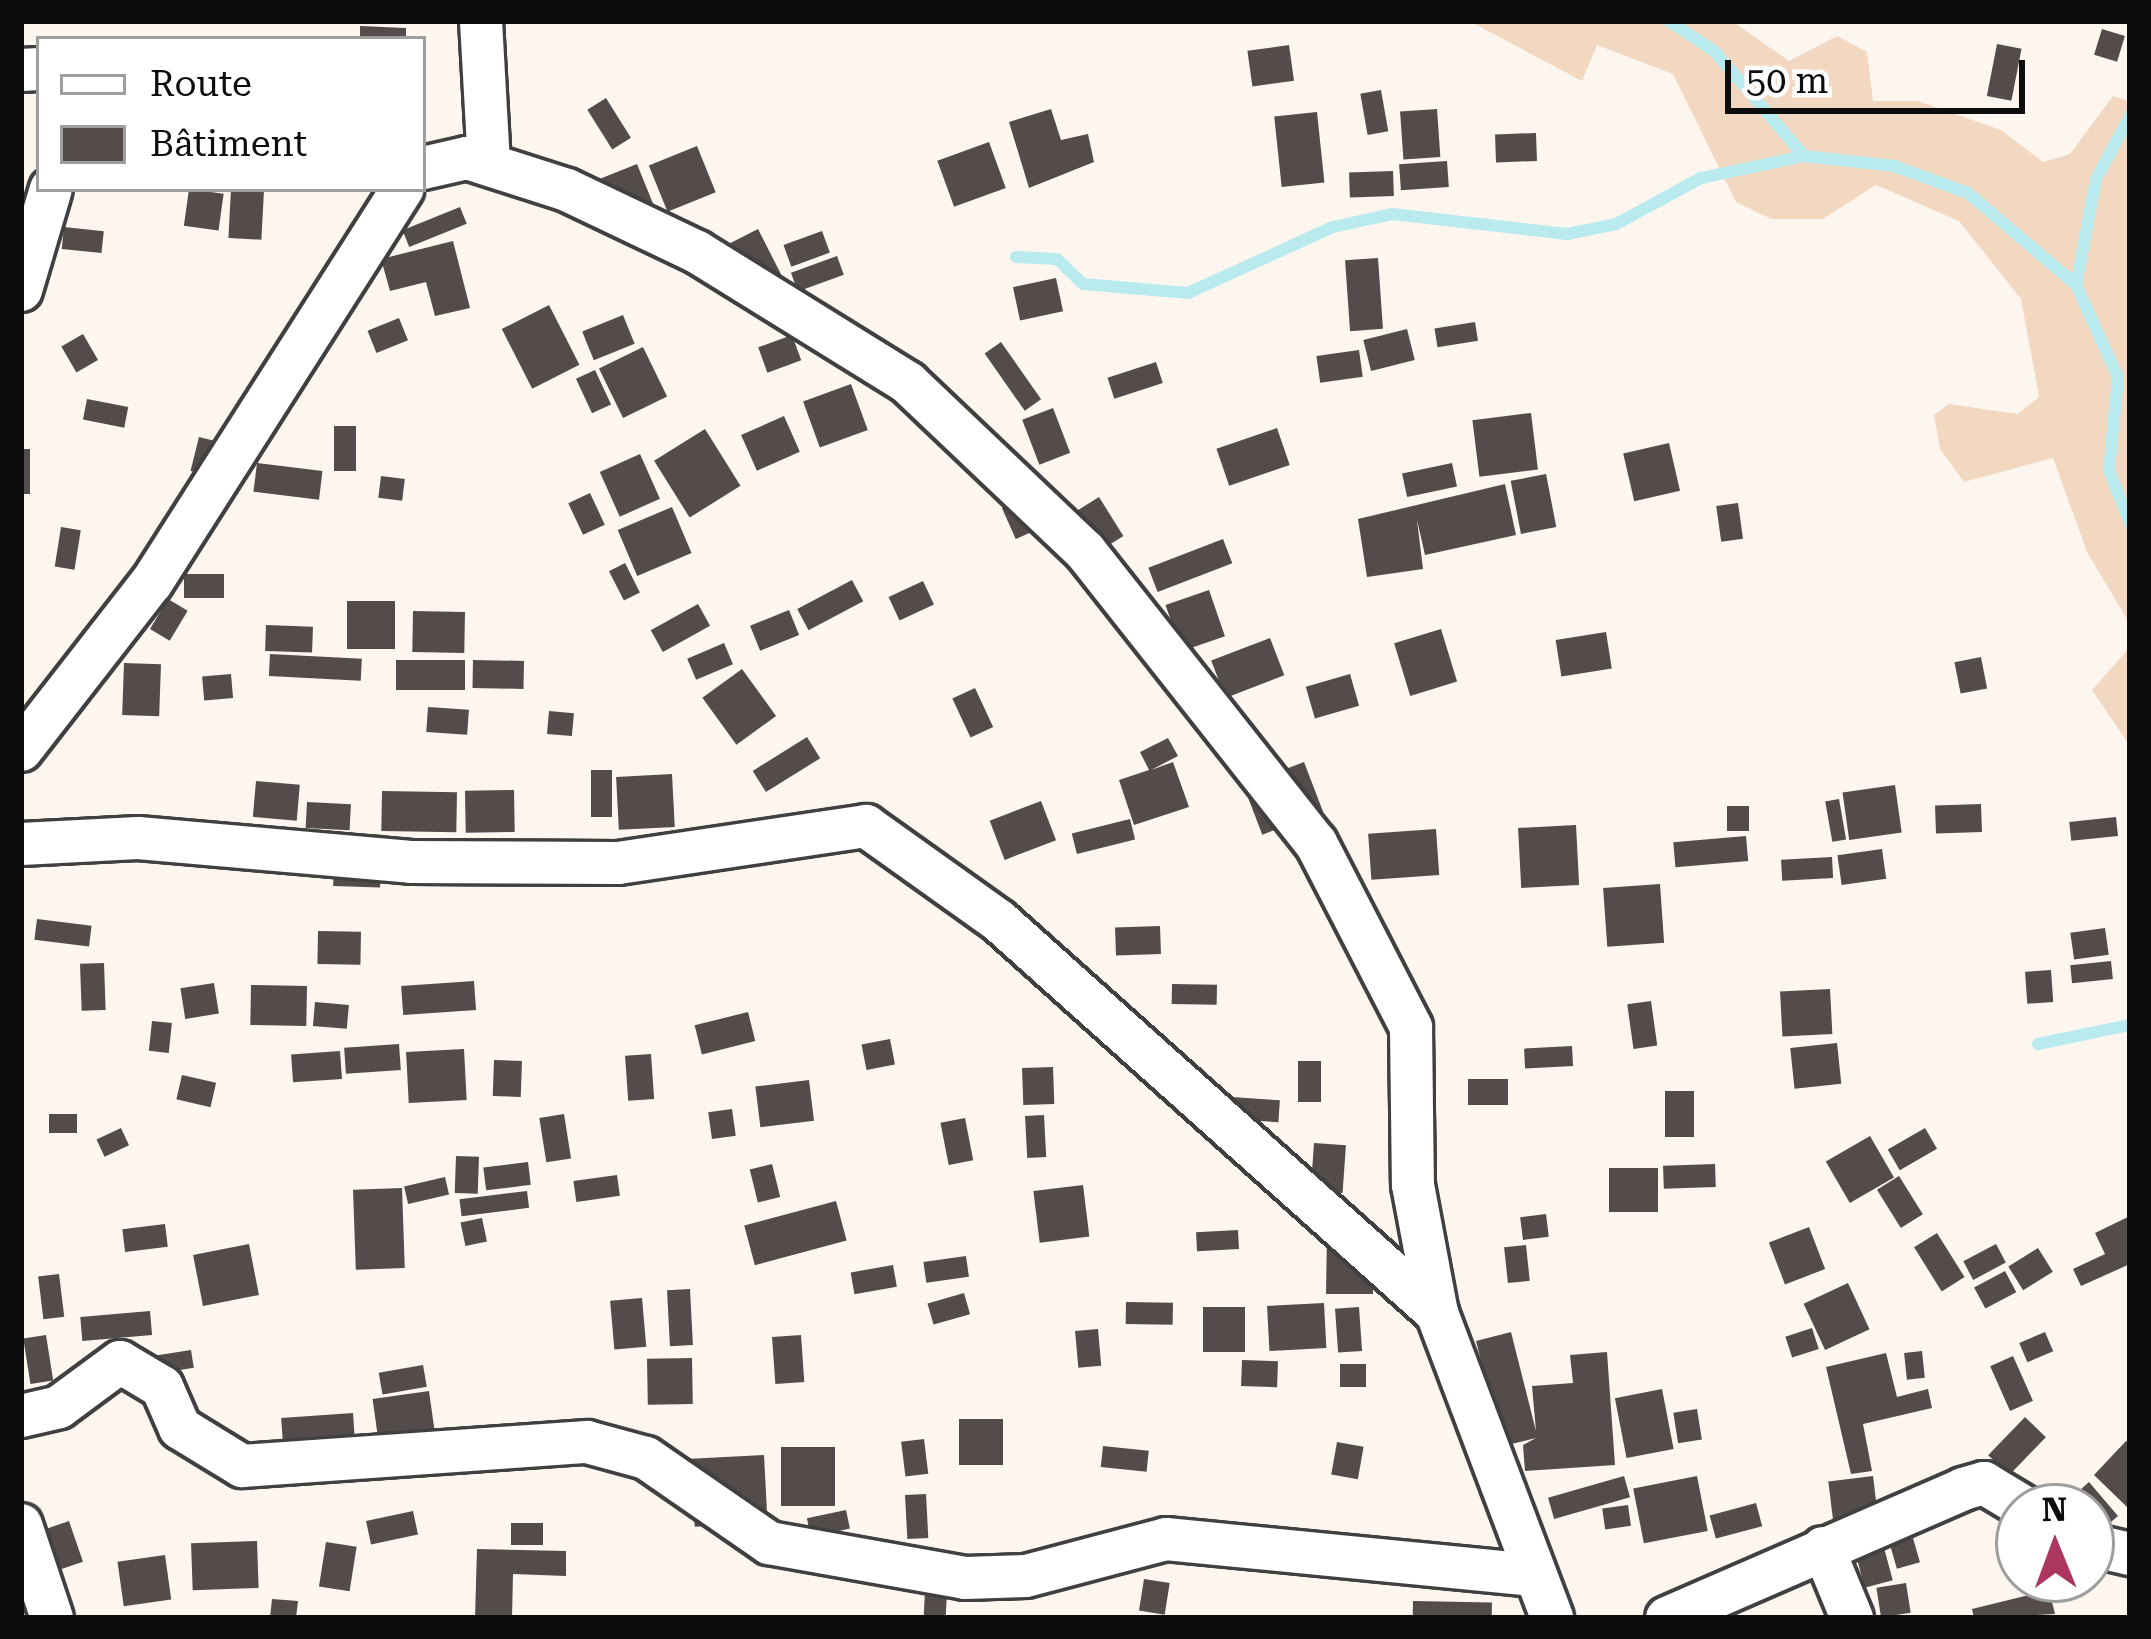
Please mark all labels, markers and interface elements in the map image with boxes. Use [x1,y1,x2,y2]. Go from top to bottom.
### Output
legend [36,36,426,192]
scale bar [1731,36,2031,110]
text: 50 m [1746,60,1828,102]
text: Route [150,63,252,105]
text: Bâtiment [150,123,307,165]
north arrow [1995,1483,2115,1603]
text: N [2041,1490,2067,1529]

